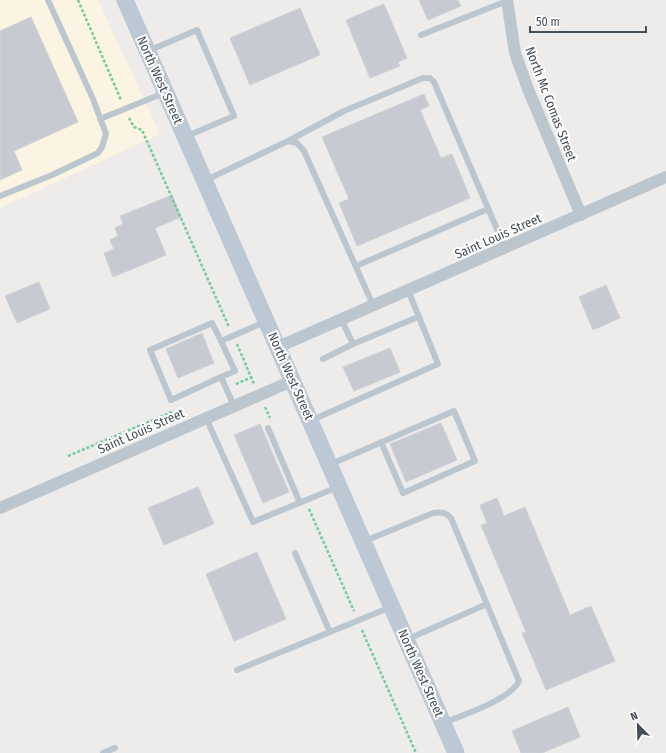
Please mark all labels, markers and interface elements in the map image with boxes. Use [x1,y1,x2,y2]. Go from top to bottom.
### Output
scale bar [530,8,646,34]
text: 50 m [536,15,560,29]
street label: North West Street [134,34,186,127]
street label: North Mc Comas Street [522,45,580,164]
street label: Saint Louis Street [452,210,544,262]
street label: North West Street [265,330,317,423]
street label: Saint Louis Street [95,405,187,457]
street label: North West Street [395,627,447,720]
north arrow [618,705,658,745]
text: N [629,709,640,724]

